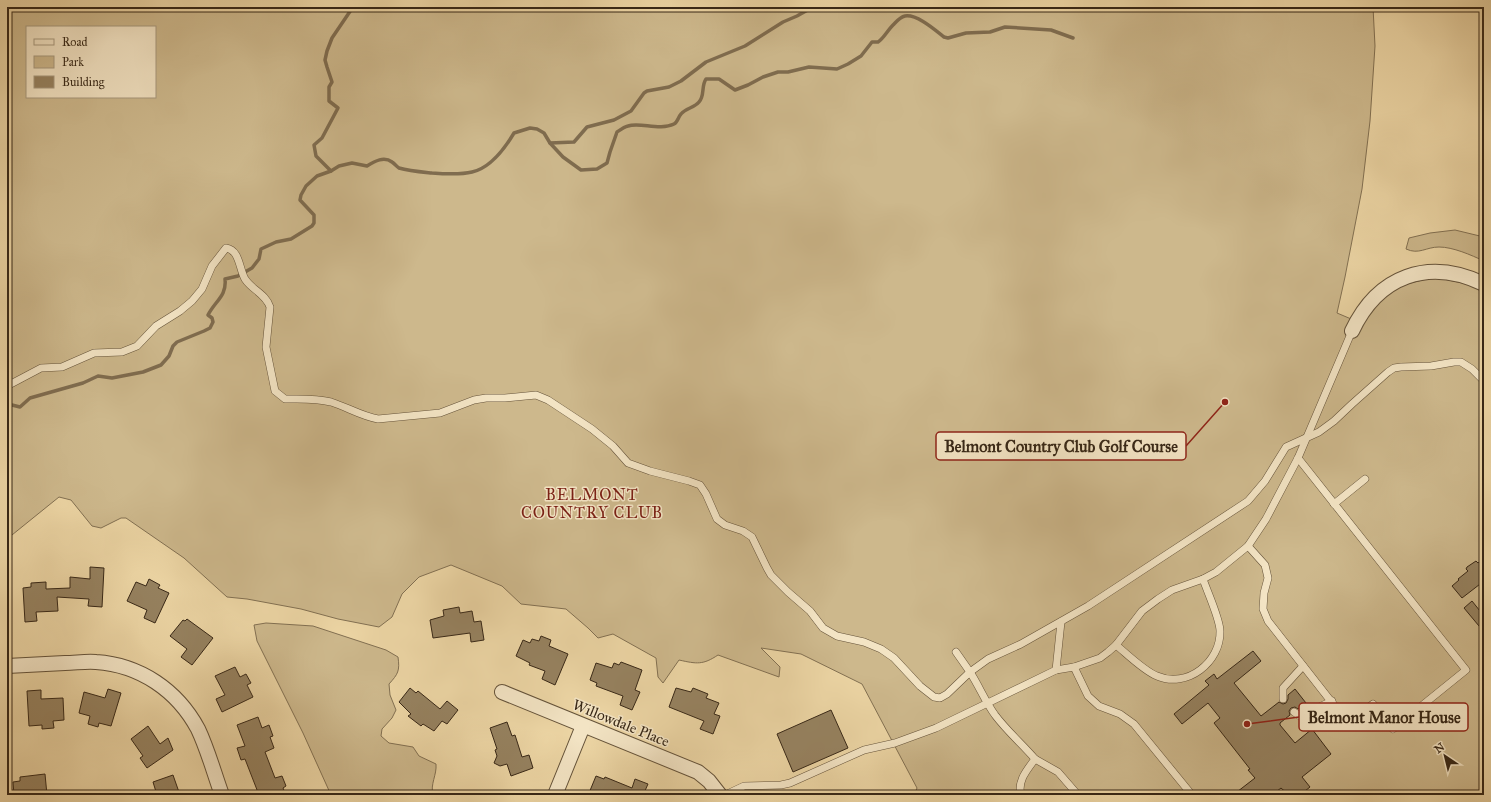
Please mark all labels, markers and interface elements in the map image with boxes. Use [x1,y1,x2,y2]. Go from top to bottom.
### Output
legend [26,26,156,98]
text: Road [62,35,88,49]
text: Park [62,55,84,69]
text: Building [62,75,105,90]
callout: Belmont Country Club Golf Course [936,432,1186,460]
text: Belmont Country Club Golf Course [944,437,1178,457]
district label: BELMONT COUNTRY CLUB [521,485,663,522]
street label: Willowdale Place [570,695,672,751]
callout: Belmont Manor House [1299,703,1468,731]
text: Belmont Manor House [1307,708,1461,727]
north arrow [1425,736,1465,776]
text: N [1432,740,1448,756]

